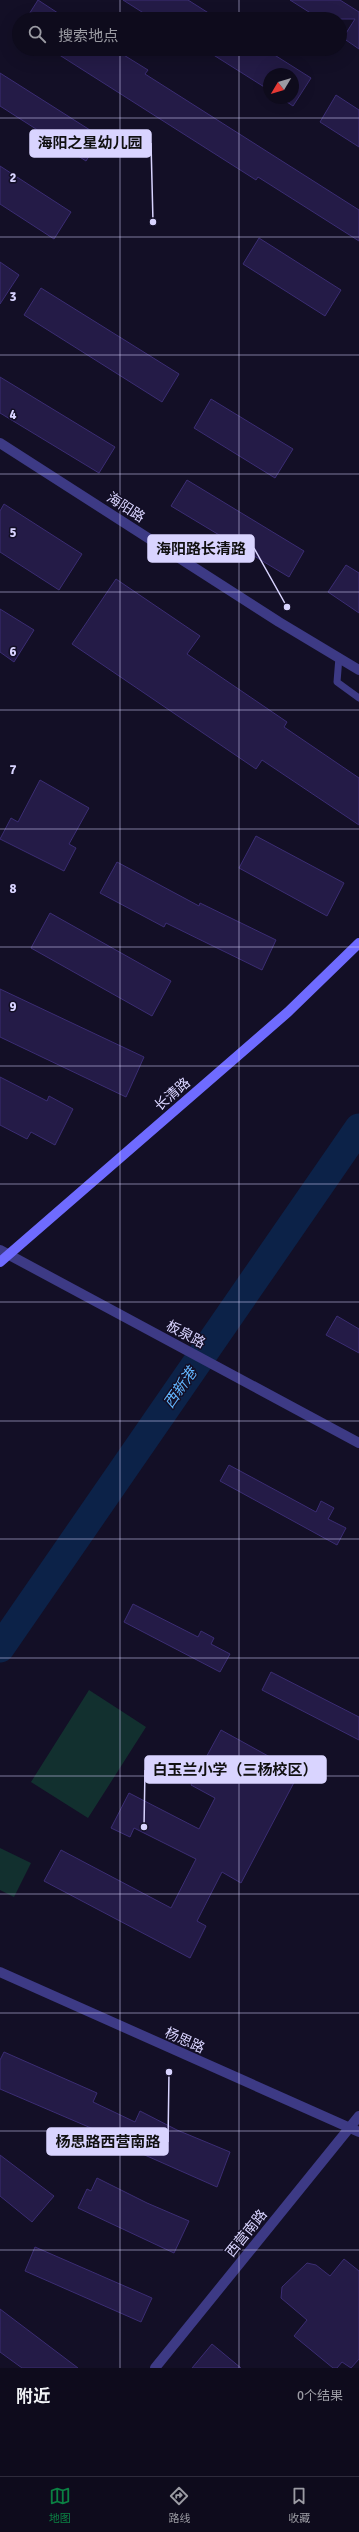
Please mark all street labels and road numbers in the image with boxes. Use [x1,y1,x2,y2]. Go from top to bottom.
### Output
street label: 海阳路 [103,489,148,526]
street label: 长清路 [151,1074,194,1115]
street label: 板泉路 [163,1317,208,1352]
street label: 杨思路 [162,2024,207,2057]
street label: 西营南路 [222,2206,271,2260]

